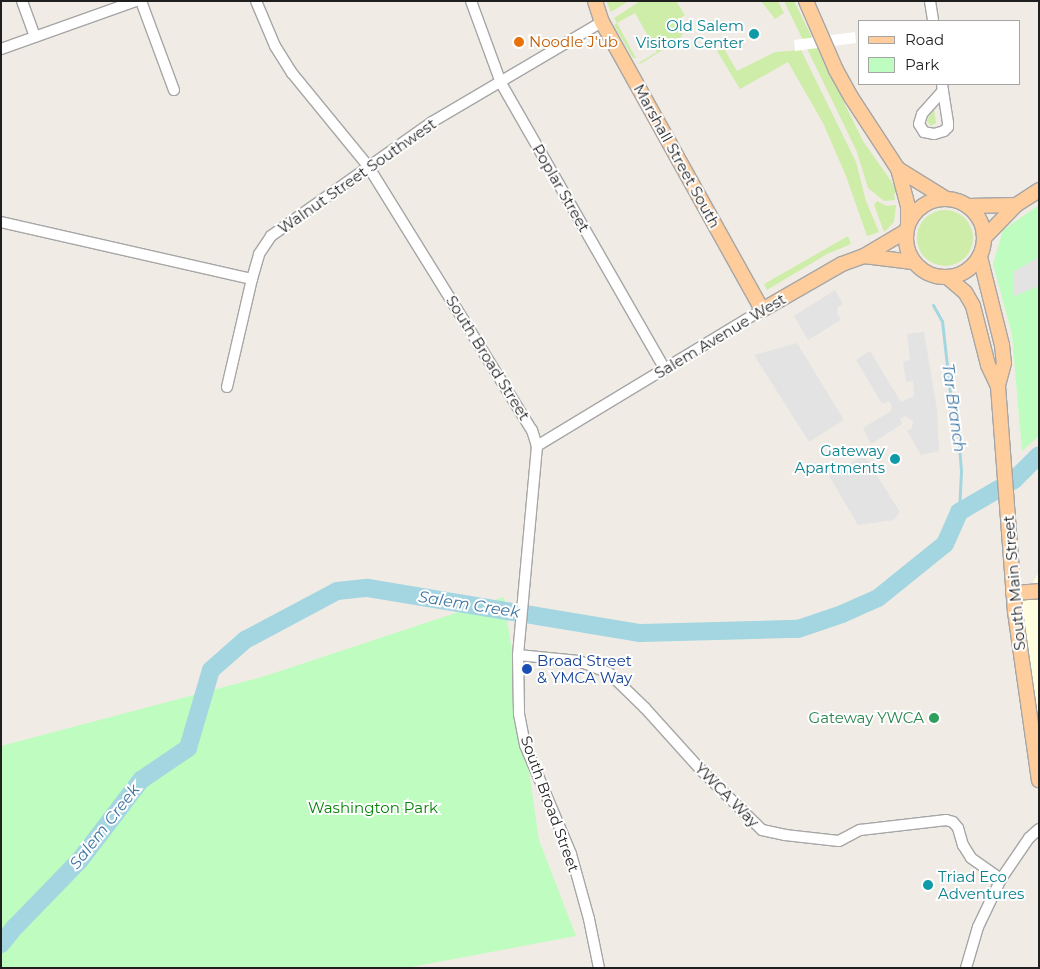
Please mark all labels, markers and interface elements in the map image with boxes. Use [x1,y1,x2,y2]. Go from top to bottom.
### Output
place label: Old Salem Visitors Center [636,16,744,51]
legend [858,20,1020,85]
marker: Old Salem Visitors Center [748,28,760,40]
text: Road [905,30,944,49]
place label: Noodle J'ub [529,33,618,51]
marker: Noodle J'ub [513,36,525,48]
text: Park [905,55,939,74]
street label: Marshall Street South [630,81,724,231]
street label: Walnut Street Southwest [275,115,439,237]
street label: Poplar Street [529,141,593,235]
street label: Salem Avenue West [651,290,789,382]
street label: South Broad Street [442,292,534,424]
water label: Tar Branch [937,362,969,454]
place label: Gateway Apartments [794,441,885,476]
marker: Gateway Apartments [889,453,901,465]
street label: South Main Street [999,515,1029,651]
water label: Salem Creek [417,588,521,622]
place label: Broad Street & YMCA Way [537,651,632,686]
marker: Broad Street & YMCA Way [521,663,533,675]
place label: Gateway YWCA [809,709,924,727]
marker: Gateway YWCA [928,712,940,724]
street label: South Broad Street [517,733,583,875]
street label: YWCA Way [691,759,763,831]
water label: Salem Creek [66,781,144,873]
park label: Washington Park [308,799,438,817]
place label: Triad Eco Adventures [938,867,1024,902]
marker: Triad Eco Adventures [922,879,934,891]

